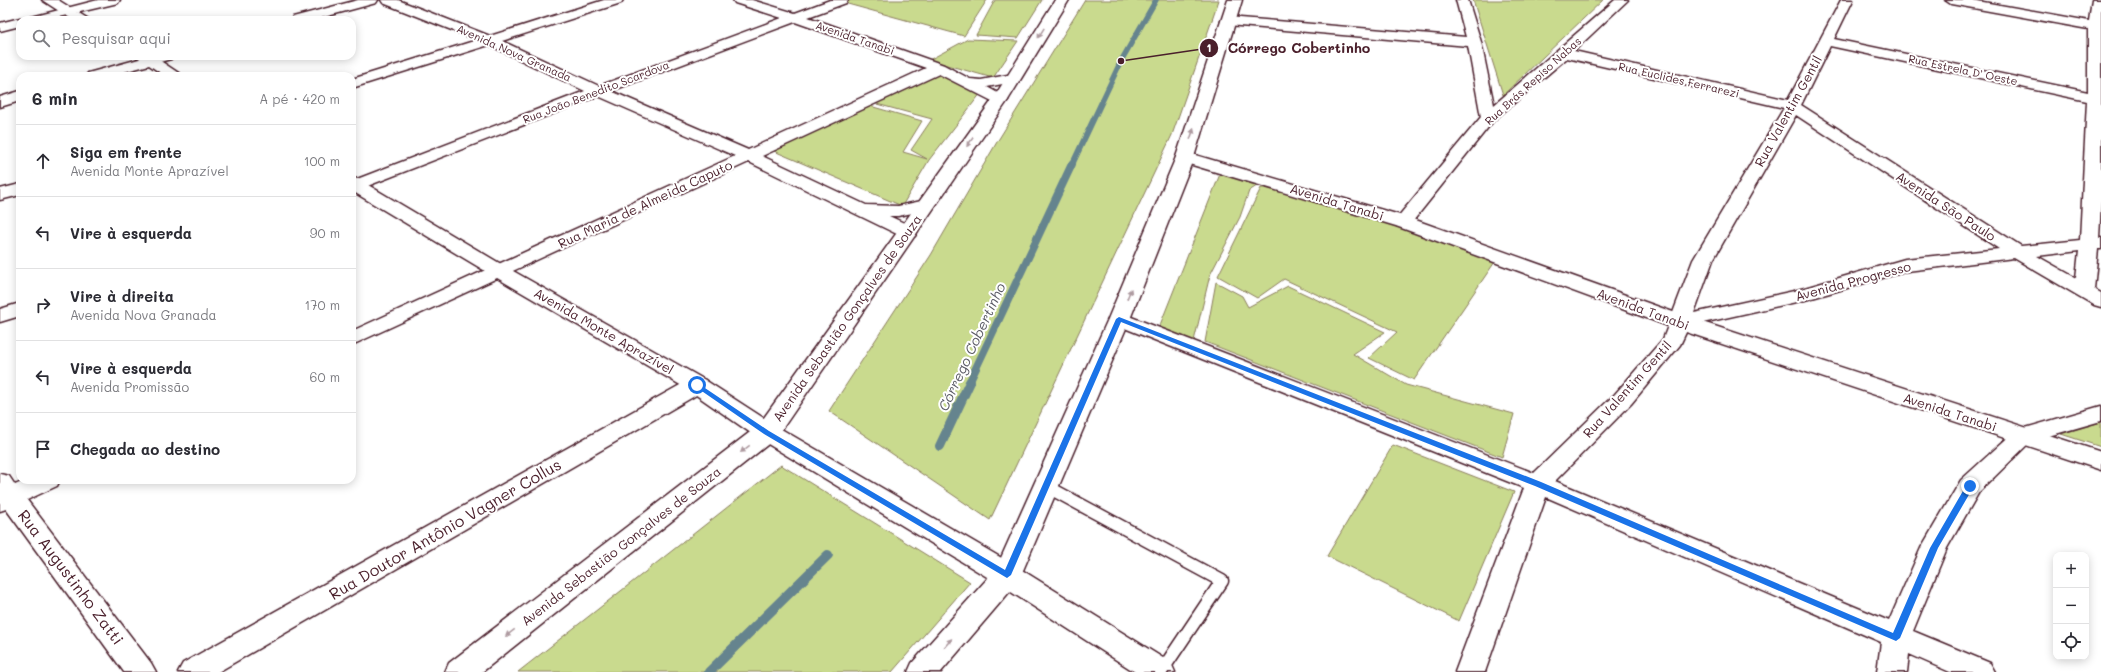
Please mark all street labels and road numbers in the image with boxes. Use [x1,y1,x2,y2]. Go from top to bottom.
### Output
street label: Avenida Tanabi [814,17,896,58]
street label: Avenida Nova Granada [454,20,574,85]
street label: Rua Brás Repiso Nabas [1481,33,1584,128]
street label: Rua Estrela D' Oeste [1907,51,2019,88]
street label: Rua Valentim Gentil [1750,52,1825,169]
street label: Rua João Benedito Scardova [520,57,671,126]
street label: Rua Euclides Ferrarezi [1617,58,1741,101]
street label: Rua Maria de Almeida Caputo [555,155,735,251]
street label: Avenida São Paulo [1893,167,2000,244]
street label: Avenida Tanabi [1288,179,1386,224]
street label: Avenida Sebastião Gonçalves de Souza [768,211,925,425]
street label: Avenida Progresso [1793,257,1913,304]
street label: Avenida Monte Aprazível [531,284,677,378]
street label: Avenida Tanabi [1595,284,1692,333]
street label: Rua Valentim Gentil [1579,337,1675,441]
street label: Avenida Tanabi [1901,388,1999,435]
street label: Rua Doutor Antônio Vagner Collus [325,453,565,604]
street label: Avenida Sebastião Gonçalves de Souza [517,462,724,629]
street label: Rua Augustinho Zatti [14,505,129,648]

